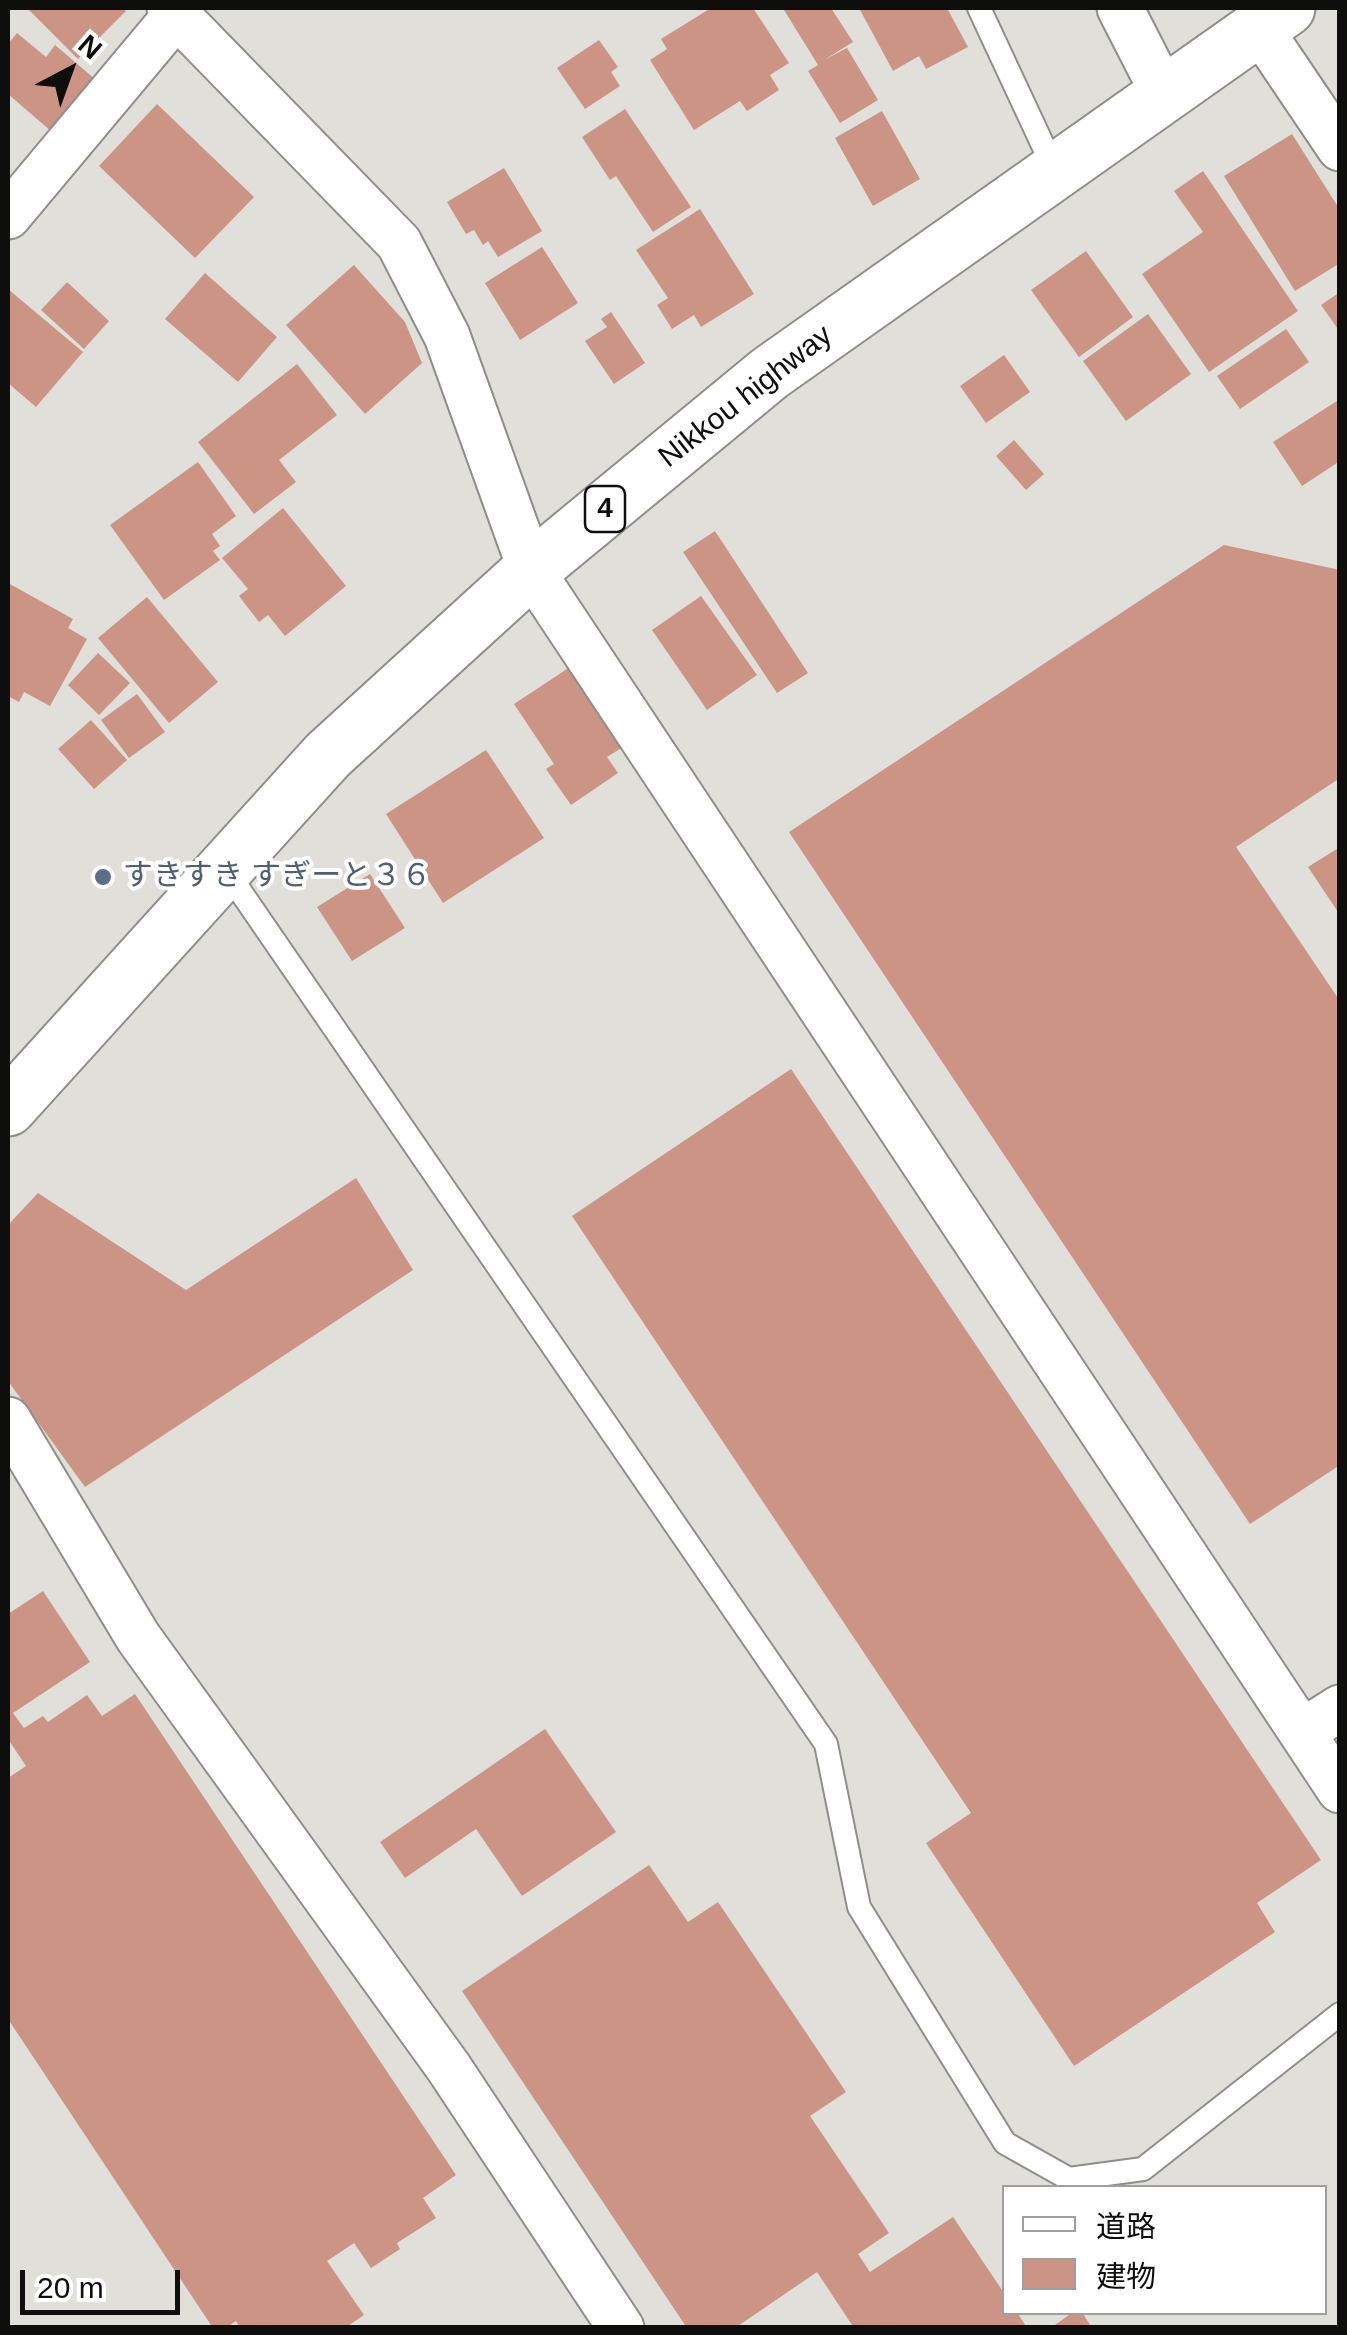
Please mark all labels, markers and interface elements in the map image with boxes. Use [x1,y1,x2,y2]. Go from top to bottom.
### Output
north arrow [20,20,120,120]
text: N [72,29,108,65]
street label: Nikkou highway [652,318,840,476]
road number: 4 [585,486,625,532]
place label: すきすき すぎーと３６ [123,859,431,895]
marker: すきすき すぎーと３６ [92,866,114,888]
legend [1002,2185,1327,2315]
text: 道路 [1096,2210,1156,2243]
scale bar [25,2250,185,2312]
text: 建物 [1096,2260,1156,2293]
text: 20 m [37,2271,104,2304]

